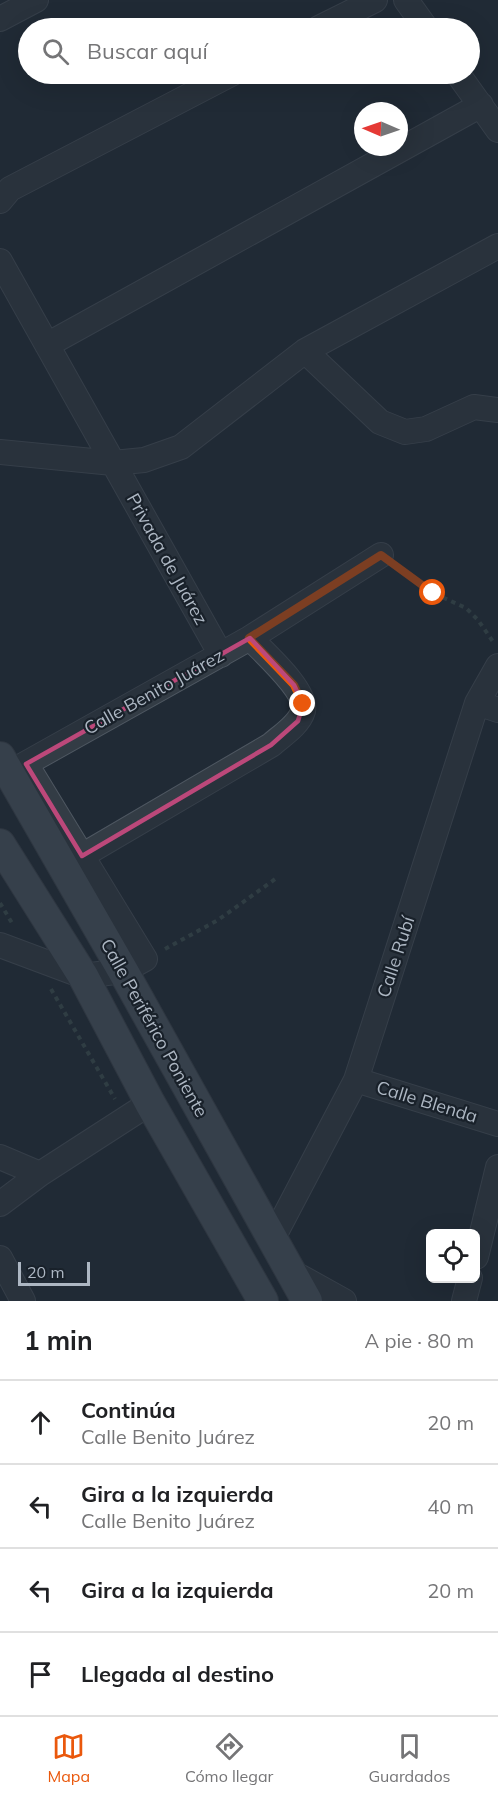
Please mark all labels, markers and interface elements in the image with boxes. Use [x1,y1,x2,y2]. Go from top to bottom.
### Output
search box [18,18,480,84]
icon: search [39,35,72,68]
text: Buscar aquí [87,37,208,65]
north arrow [354,102,408,156]
street label: Privada de Juárez [122,489,213,629]
route start [419,579,445,605]
street label: Calle Benito Juárez [80,644,228,740]
route end [289,690,315,716]
street label: Calle Rubí [372,912,420,1000]
street label: Calle Periférico Poniente [96,934,213,1121]
street label: Calle Blenda [374,1075,480,1128]
map controls [426,1229,480,1283]
button: locate [426,1229,480,1283]
scale bar [18,1259,90,1286]
text: 20 m [27,1262,64,1282]
text: 1 min [24,1324,93,1357]
text: A pie · 80 m [365,1328,474,1353]
text: Continúa [81,1396,176,1424]
icon: ahead [24,1406,57,1439]
text: 20 m [427,1410,474,1435]
text: Calle Benito Juárez [81,1424,255,1449]
text: Gira a la izquierda [81,1480,274,1508]
icon: left [24,1490,57,1523]
text: 40 m [427,1494,474,1519]
text: Calle Benito Juárez [81,1508,255,1533]
icon: left [24,1574,57,1607]
text: Gira a la izquierda [81,1576,274,1604]
text: 20 m [427,1578,474,1603]
icon: arrive [24,1658,57,1691]
text: Llegada al destino [81,1660,274,1688]
tab: Mapa [48,1730,90,1786]
tab: Cómo llegar [185,1730,273,1786]
tab: Guardados [368,1730,450,1786]

